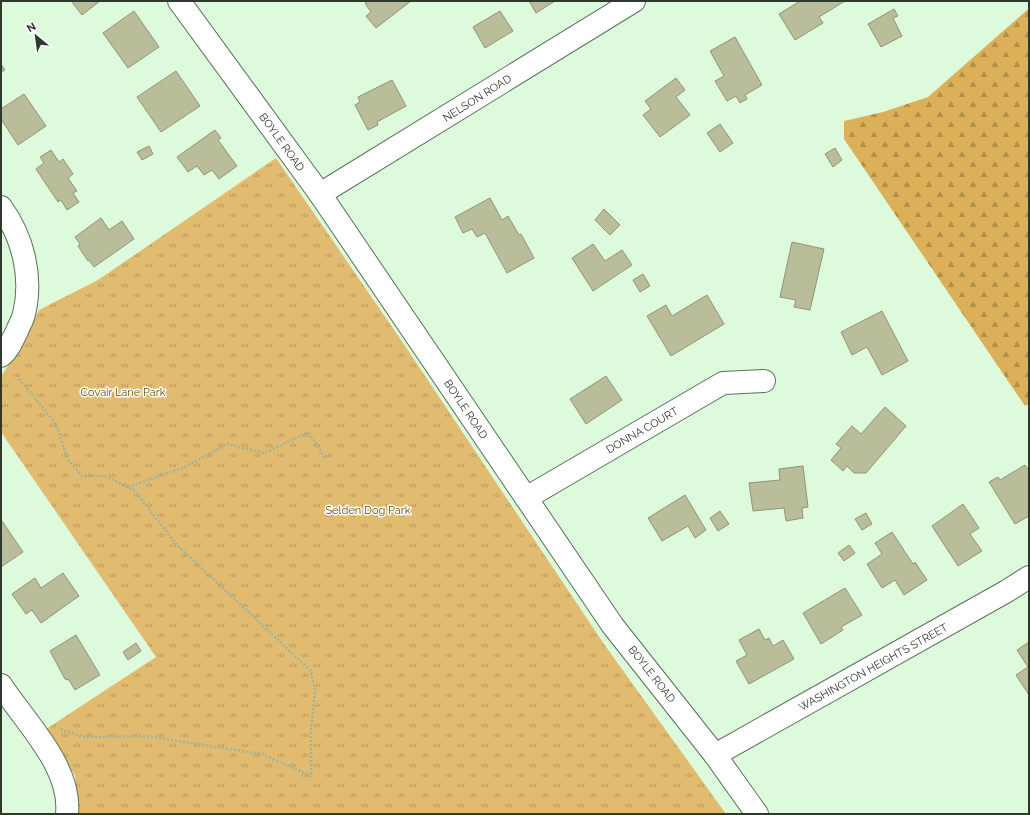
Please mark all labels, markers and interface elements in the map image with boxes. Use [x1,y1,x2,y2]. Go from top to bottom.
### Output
north arrow [16,16,56,56]
text: N [25,20,38,35]
street label: NELSON ROAD [441,72,514,125]
street label: BOYLE ROAD [256,111,307,174]
street label: BOYLE ROAD [441,377,490,441]
park label: Covair Lane Park [81,386,166,399]
street label: DONNA COURT [604,404,681,456]
park label: Selden Dog Park [325,504,411,517]
street label: WASHINGTON HEIGHTS STREET [796,621,950,714]
street label: BOYLE ROAD [625,643,678,705]

